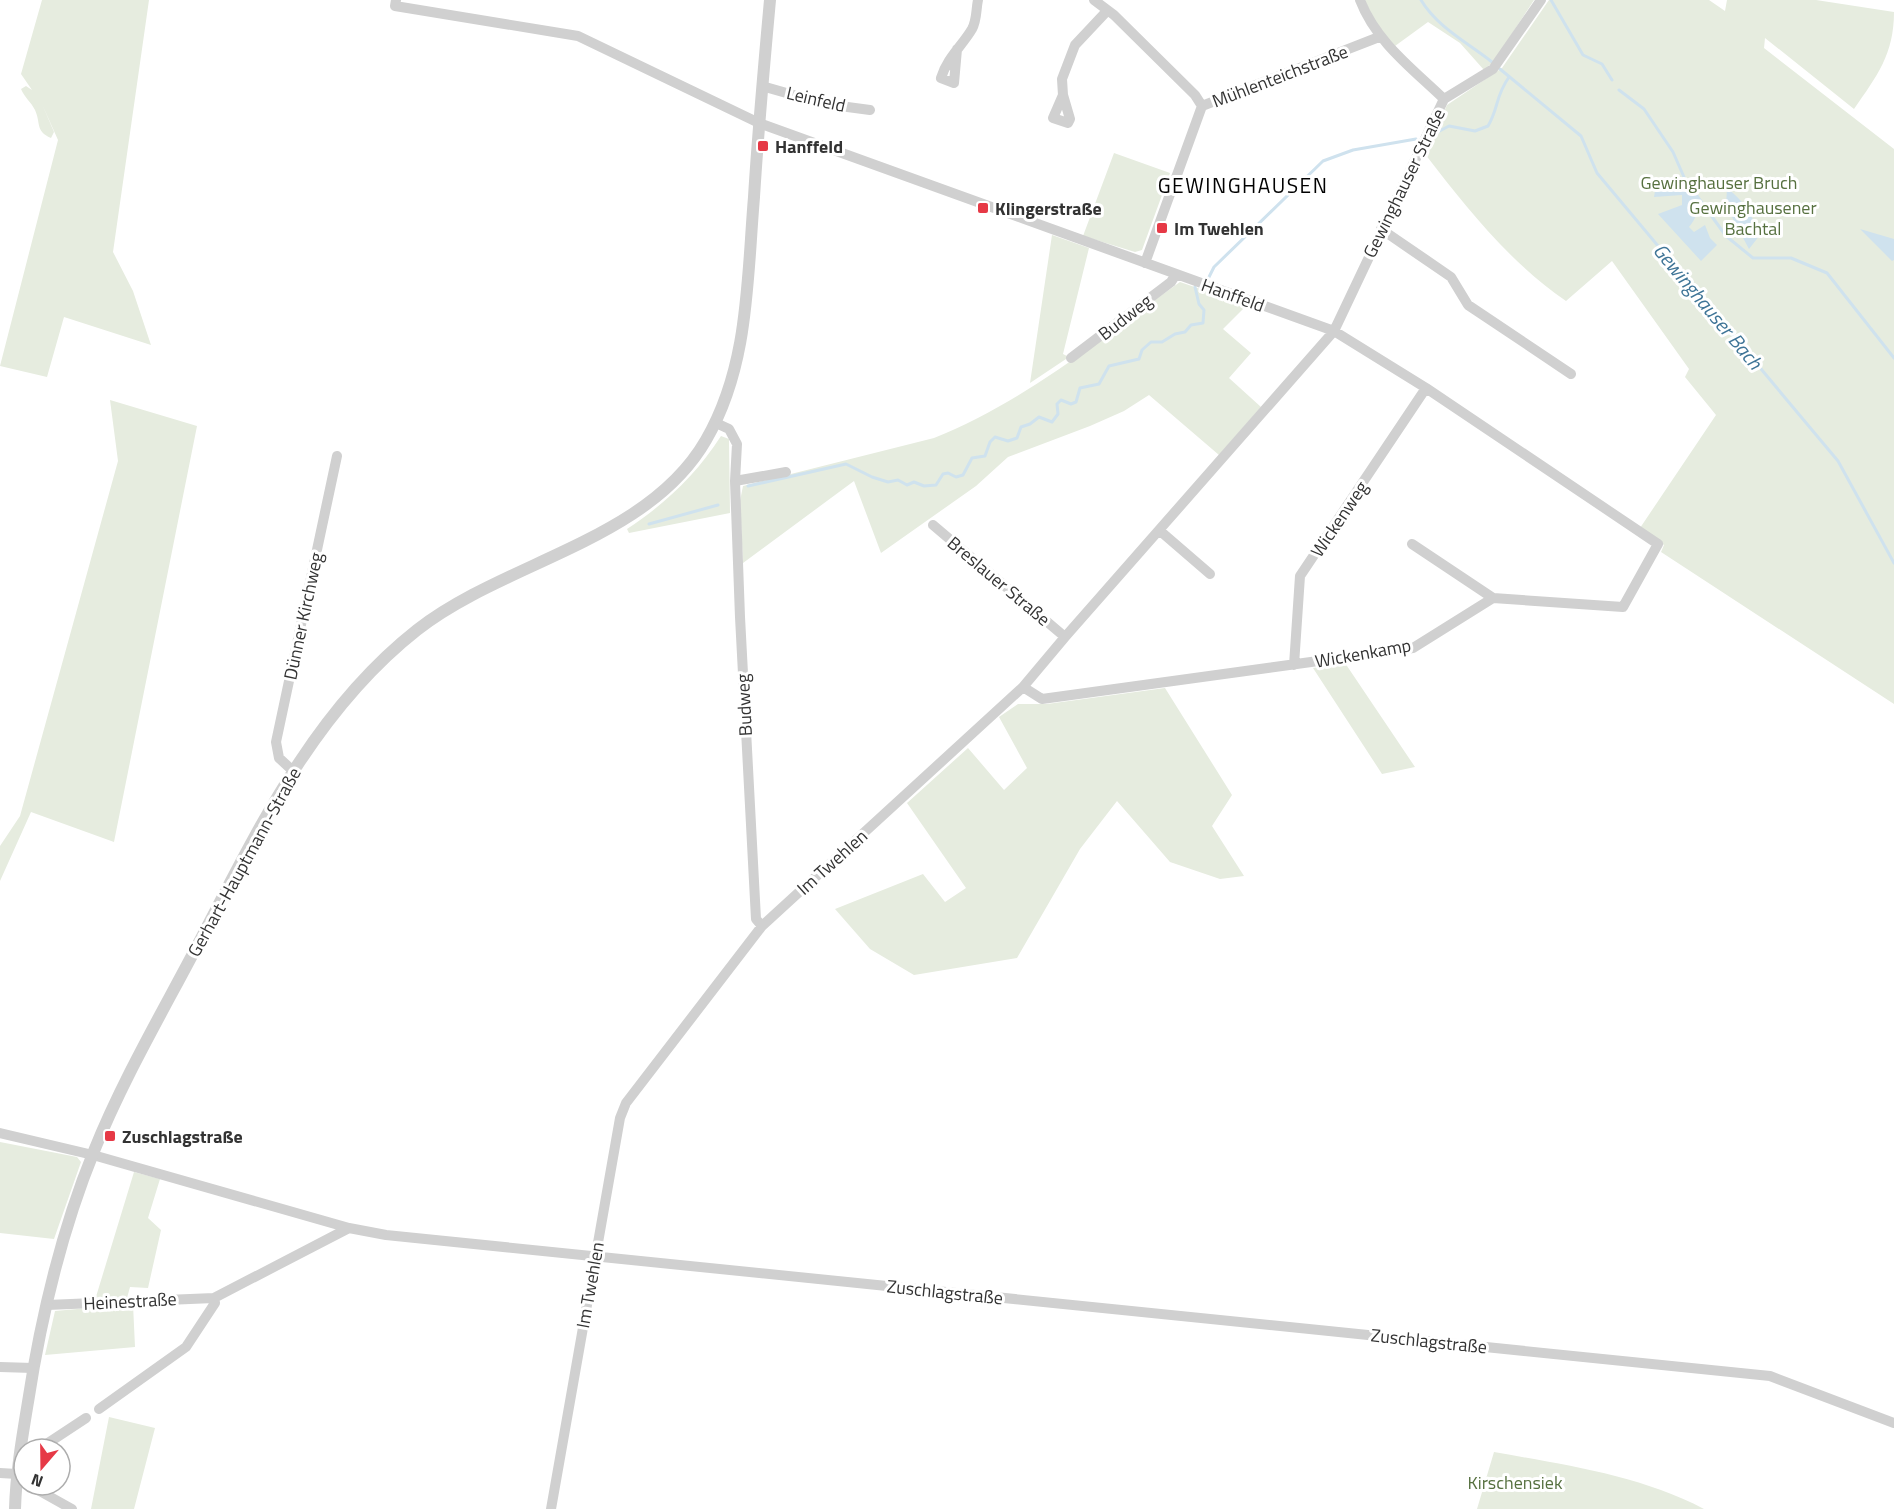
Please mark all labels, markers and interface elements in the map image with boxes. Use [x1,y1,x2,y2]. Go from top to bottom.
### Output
street label: Mühlenteichstraße [1208,38,1352,114]
street label: Leinfeld [784,79,848,119]
street label: Gewinghauser Straße [1356,104,1452,262]
place label: Hanffeld [775,133,843,160]
marker: Hanffeld [756,139,770,153]
district label: GEWINGHAUSEN [1158,169,1328,201]
park label: Gewinghauser Bruch [1641,169,1797,196]
park label: Gewinghausener Bachtal [1689,194,1817,242]
place label: Klingerstraße [995,195,1102,222]
marker: Klingerstraße [976,201,990,215]
place label: Im Twehlen [1174,215,1264,242]
marker: Im Twehlen [1155,221,1169,235]
water label: Gewinghauser Bach [1646,236,1771,377]
street label: Hanffeld [1198,271,1268,319]
street label: Budweg [1092,287,1158,347]
street label: Wickenweg [1304,475,1374,563]
street label: Breslauer Straße [942,530,1056,632]
street label: Dünner Kirchweg [276,550,330,682]
street label: Wickenkamp [1313,631,1413,675]
street label: Budweg [729,673,759,737]
street label: Gerhart-Hauptmann-Straße [181,762,307,962]
street label: Im Twehlen [791,823,873,901]
place label: Zuschlagstraße [122,1123,243,1150]
marker: Zuschlagstraße [103,1129,117,1143]
street label: Im Twehlen [569,1240,611,1330]
street label: Zuschlagstraße [886,1272,1004,1312]
street label: Heinestraße [83,1285,177,1317]
street label: Zuschlagstraße [1370,1321,1488,1361]
north arrow [12,1437,72,1497]
text: N [28,1468,46,1494]
park label: Kirschensiek [1467,1469,1563,1496]

